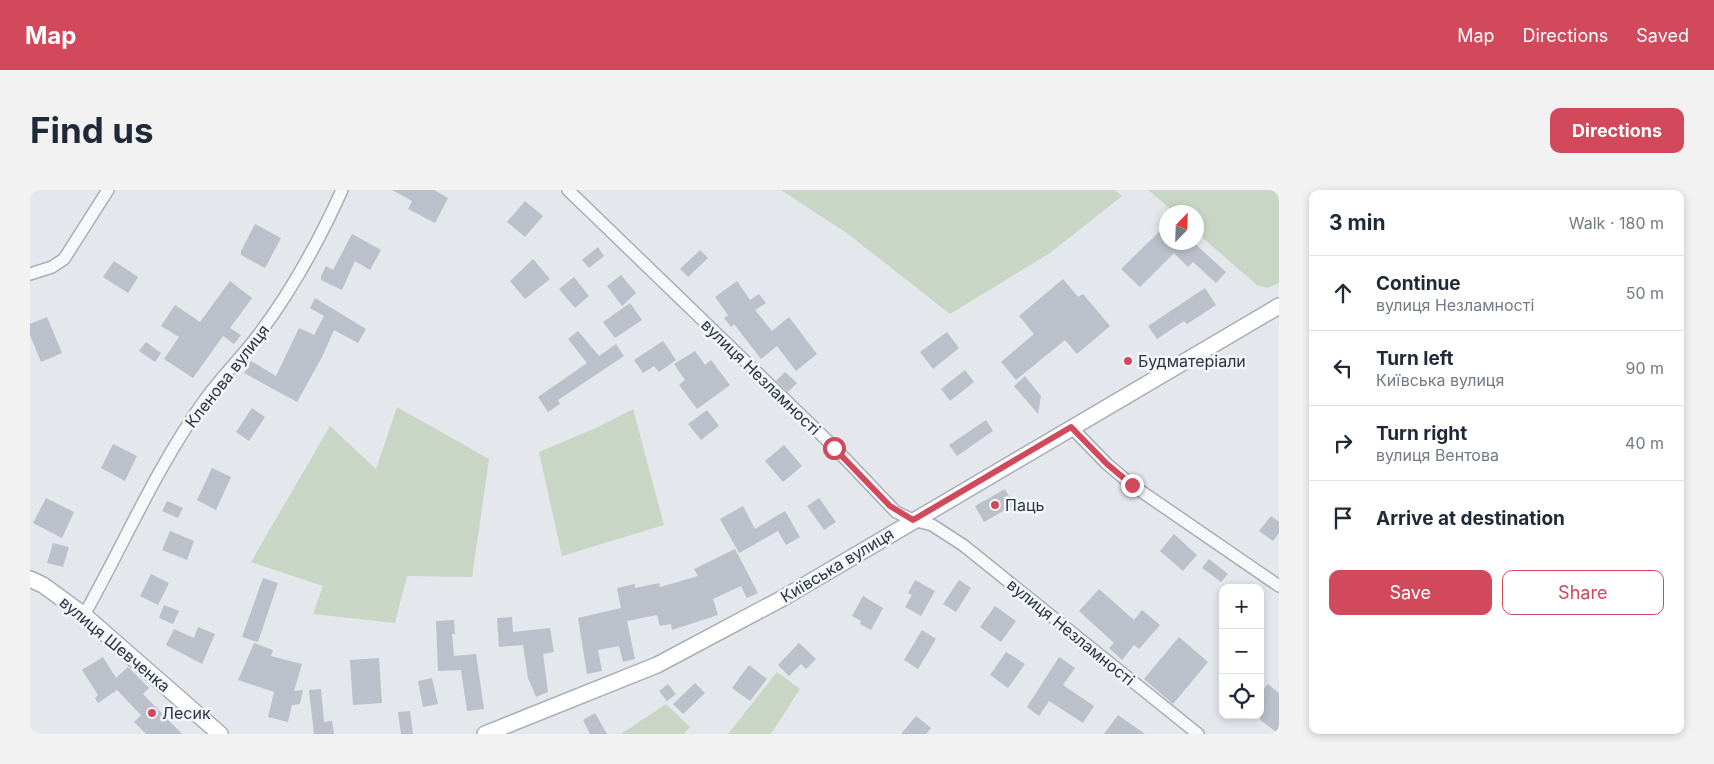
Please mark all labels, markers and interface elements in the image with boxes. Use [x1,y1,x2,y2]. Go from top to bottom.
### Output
text: Map [25,21,76,50]
text: Map [1457,25,1495,46]
text: Directions [1523,25,1608,46]
text: Saved [1636,25,1689,46]
button: Directions [1550,108,1684,153]
text: Find us [30,109,154,151]
north arrow [1159,205,1204,250]
text: 3 min [1329,210,1385,235]
text: Walk · 180 m [1569,213,1664,233]
text: Continue [1376,272,1461,295]
icon: ahead [1329,279,1357,307]
text: 50 m [1626,283,1664,303]
text: вулиця Незламності [1376,295,1534,315]
street label: вулиця Незламності [697,315,825,439]
street label: Кленова вулиця [181,320,273,432]
text: Turn left [1376,347,1454,370]
place label: Будматеріали [1138,351,1246,371]
icon: left [1329,354,1357,382]
marker: Будматеріали [1122,355,1134,367]
text: 90 m [1625,358,1664,378]
text: Київська вулиця [1376,370,1504,390]
text: Turn right [1376,422,1467,445]
icon: right [1329,429,1357,457]
text: 40 m [1625,433,1664,453]
route start [823,437,846,460]
text: вулиця Вентова [1376,445,1499,465]
route end [1121,474,1144,497]
place label: Паць [1005,495,1044,515]
marker: Паць [989,499,1001,511]
icon: arrive [1329,504,1357,532]
text: Arrive at destination [1376,507,1565,530]
street label: Київська вулиця [777,523,897,607]
button: Save [1329,570,1492,615]
button: Share [1502,570,1664,615]
street label: вулиця Незламності [1003,574,1139,690]
map controls [1219,584,1264,719]
button: + [1219,584,1264,629]
street label: вулиця Шевченка [56,592,174,696]
button: − [1219,629,1264,674]
button: locate [1219,674,1264,719]
place label: Лесик [162,703,211,723]
marker: Лесик [146,707,158,719]

